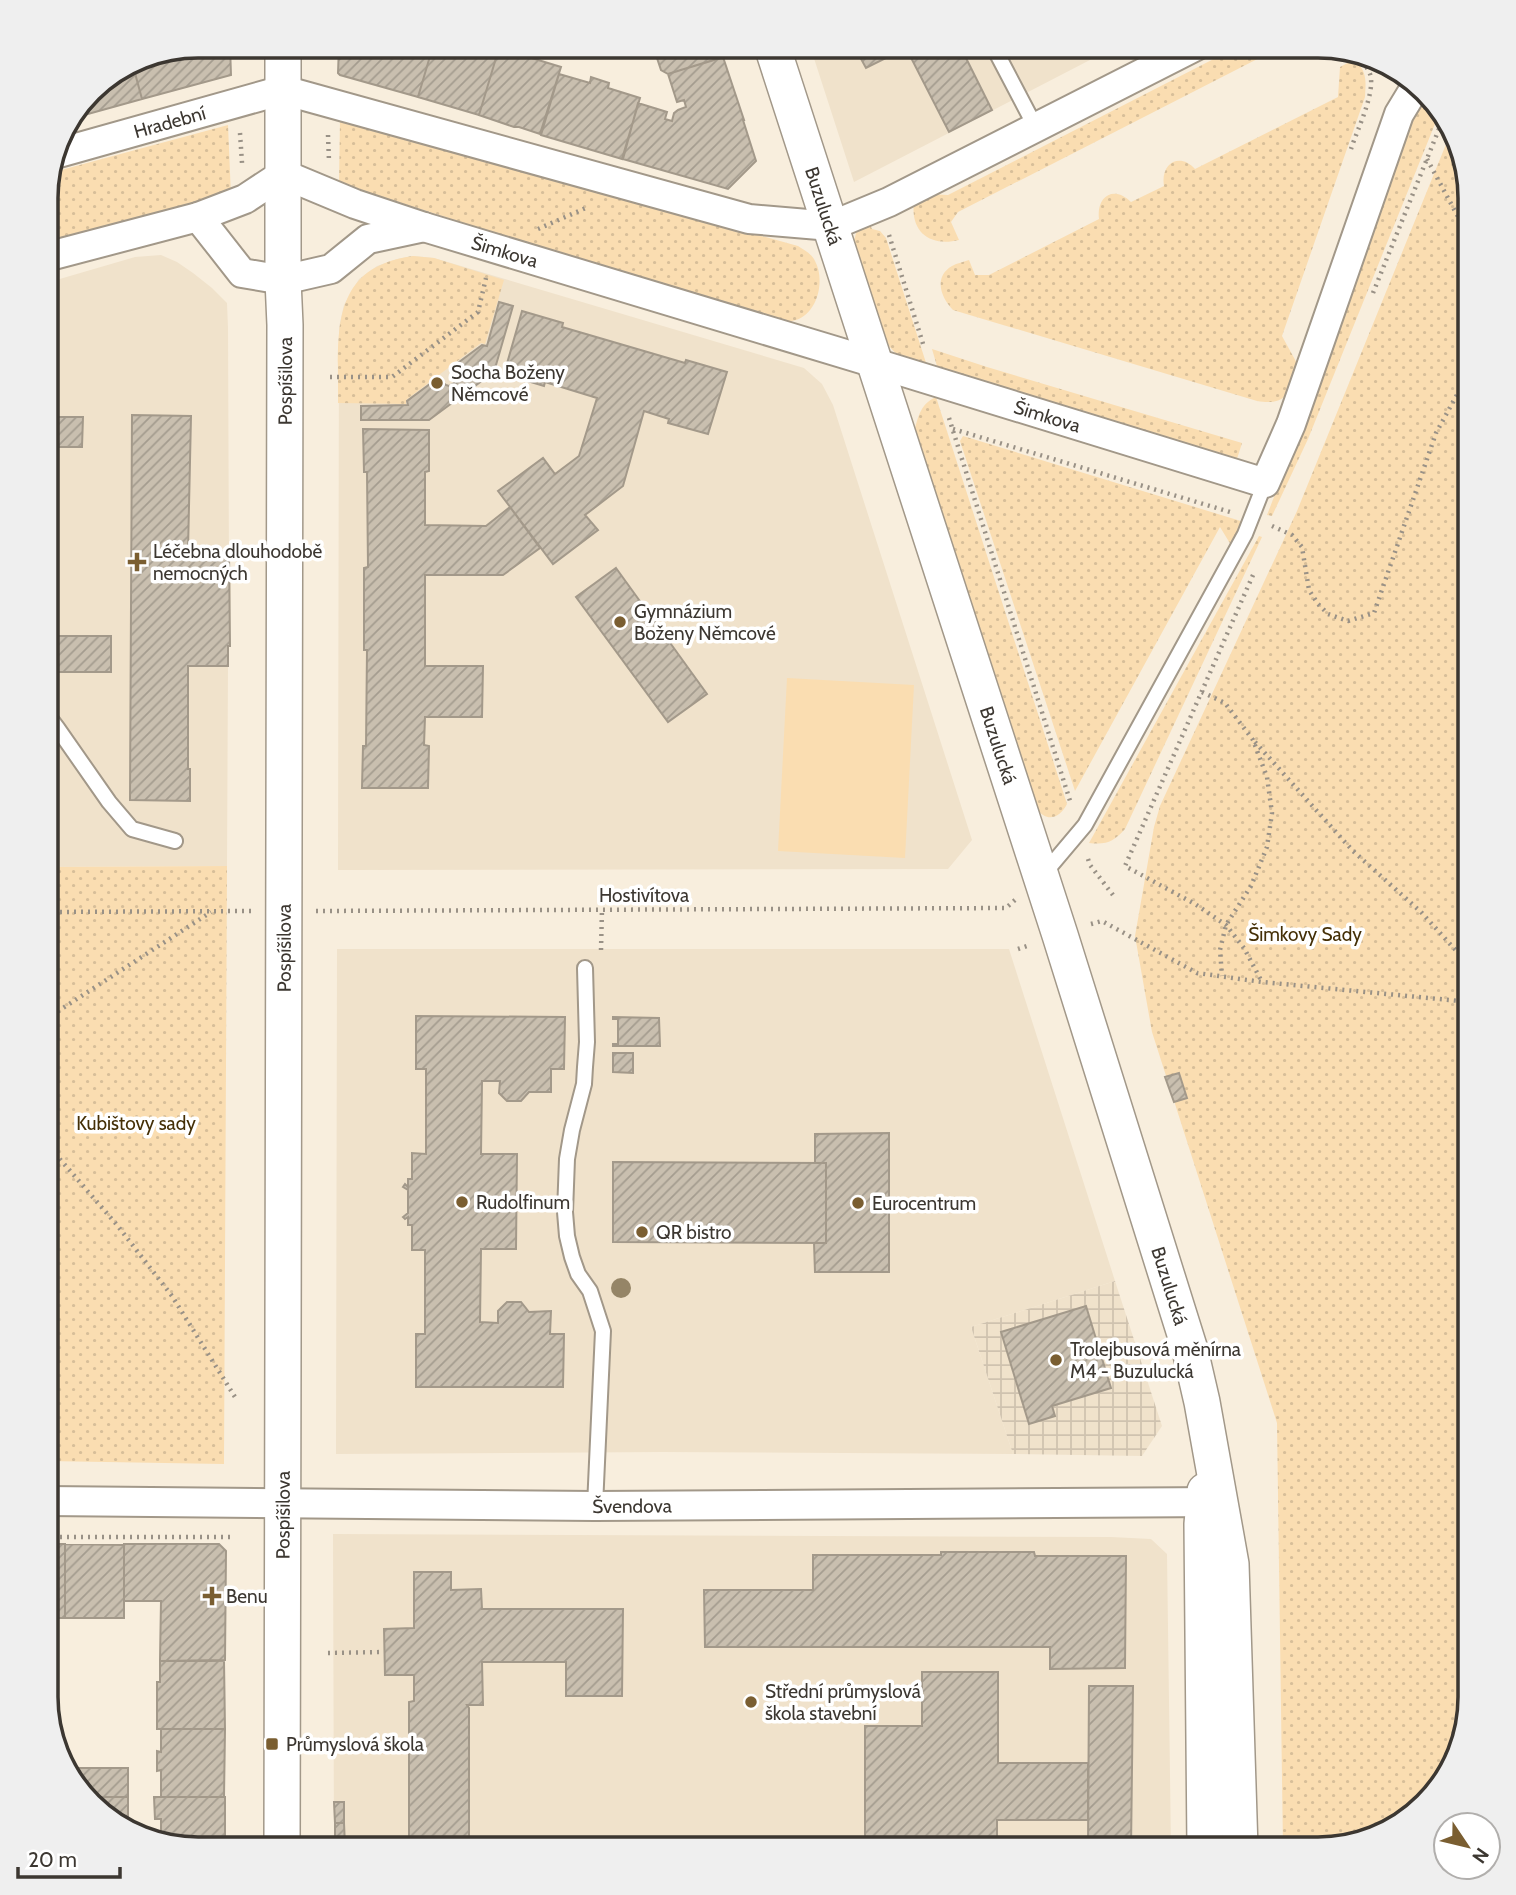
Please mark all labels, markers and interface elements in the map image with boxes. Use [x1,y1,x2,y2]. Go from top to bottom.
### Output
street label: Hradební [131,101,208,143]
street label: Buzulucká [800,164,847,248]
street label: Šimkova [469,229,541,272]
street label: Pospíšilova [273,337,296,425]
place label: Socha Boženy Němcové [451,361,565,406]
marker: Socha Boženy Němcové [429,375,445,391]
street label: Šimkova [1011,394,1083,437]
place label: Léčebna dlouhodobě nemocných [153,540,323,585]
marker: Léčebna dlouhodobě nemocných [127,552,147,572]
place label: Gymnázium Boženy Němcové [634,600,776,645]
marker: Gymnázium Boženy Němcové [612,614,628,630]
street label: Buzulucká [975,703,1022,787]
street label: Hostivítova [599,884,689,907]
street label: Pospíšilova [272,904,295,992]
park label: Šimkovy Sady [1248,922,1362,946]
park label: Kubištovy sady [76,1112,196,1135]
place label: Rudolfinum [476,1191,570,1214]
place label: Eurocentrum [872,1192,976,1215]
marker: Rudolfinum [454,1194,470,1210]
marker: Eurocentrum [850,1195,866,1211]
place label: QR bistro [656,1221,731,1244]
marker: QR bistro [634,1224,650,1240]
street label: Buzulucká [1147,1244,1193,1328]
place label: Trolejbusová měnírna M4 - Buzulucká [1070,1338,1241,1383]
marker: Trolejbusová měnírna M4 - Buzulucká [1048,1352,1064,1368]
street label: Pospíšilova [271,1471,294,1559]
street label: Švendova [592,1493,672,1518]
place label: Benu [226,1585,268,1608]
marker: Benu [204,1588,220,1604]
place label: Střední průmyslová škola stavební [765,1680,921,1725]
marker: Střední průmyslová škola stavební [743,1694,759,1710]
place label: Průmyslová škola [286,1733,424,1756]
marker: Průmyslová škola [264,1736,280,1752]
north arrow [1432,1811,1502,1881]
scale bar [18,1836,119,1880]
text: N [1467,1843,1494,1868]
text: 20 m [28,1847,77,1872]

